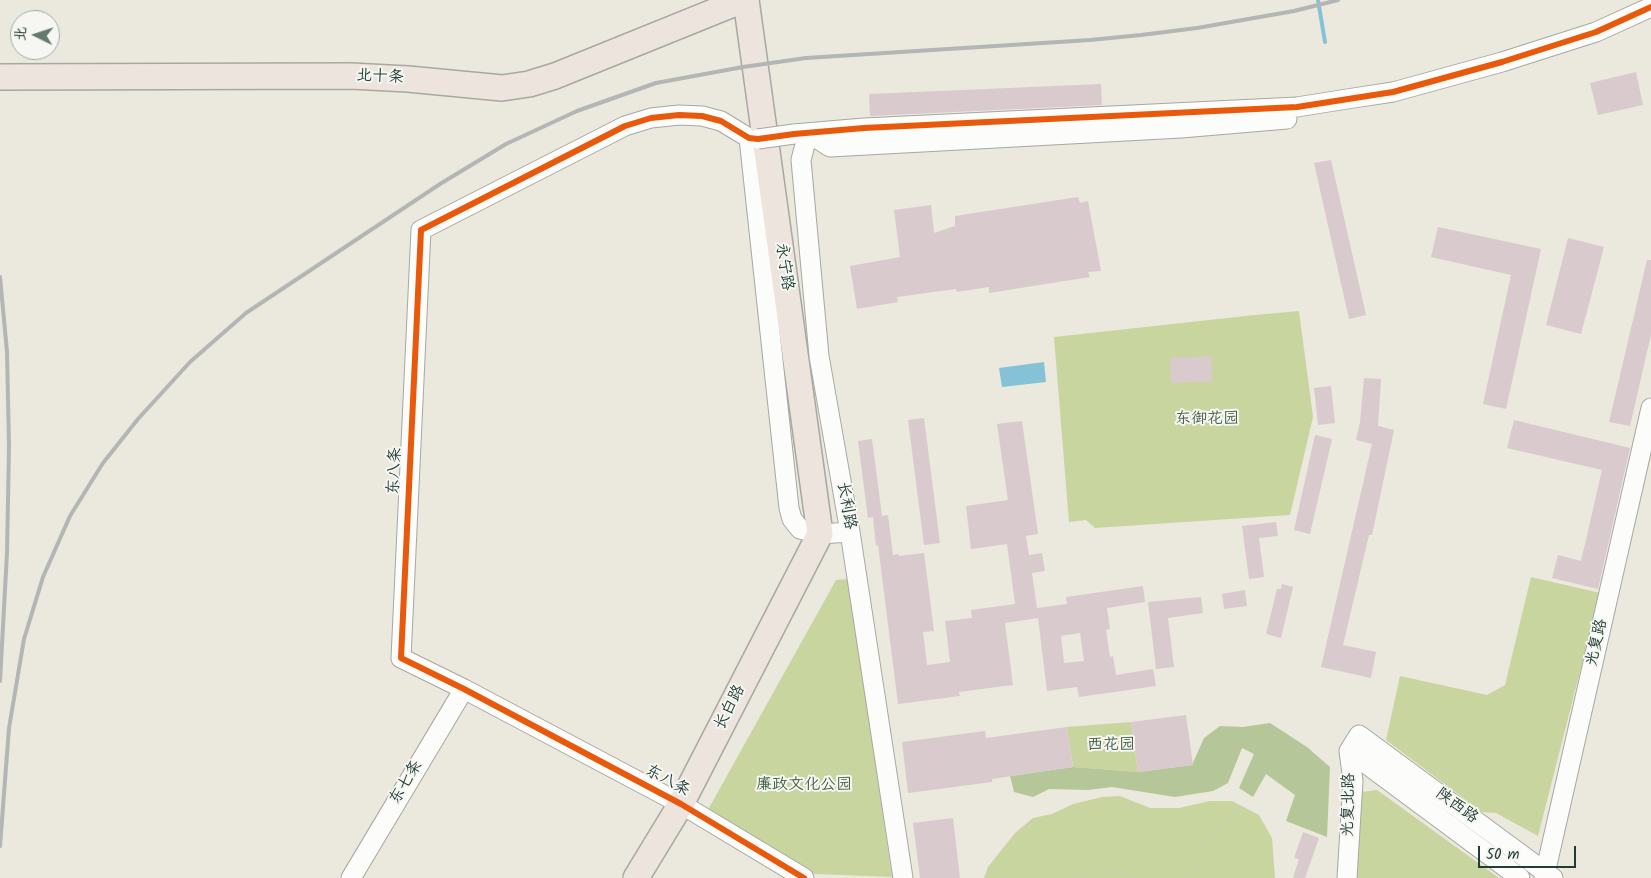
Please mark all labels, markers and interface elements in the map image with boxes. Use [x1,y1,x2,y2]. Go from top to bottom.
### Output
north arrow [10,10,60,60]
text: 北 [10,26,32,42]
street label: 北十条 [356,67,404,89]
street label: 永宁路 [770,242,796,292]
park label: 东御花园 [1175,410,1239,430]
street label: 东八条 [385,447,407,495]
street label: 长利路 [831,481,859,531]
street label: 光复路 [1583,617,1613,669]
street label: 长白路 [712,682,750,734]
park label: 西花园 [1087,736,1135,756]
street label: 东七条 [386,757,428,809]
street label: 东八条 [641,762,693,802]
street label: 光复北路 [1340,773,1360,837]
park label: 廉政文化公园 [756,776,852,796]
street label: 陕西路 [1431,785,1481,829]
scale bar [1481,836,1578,868]
text: 50 m [1486,843,1520,867]

